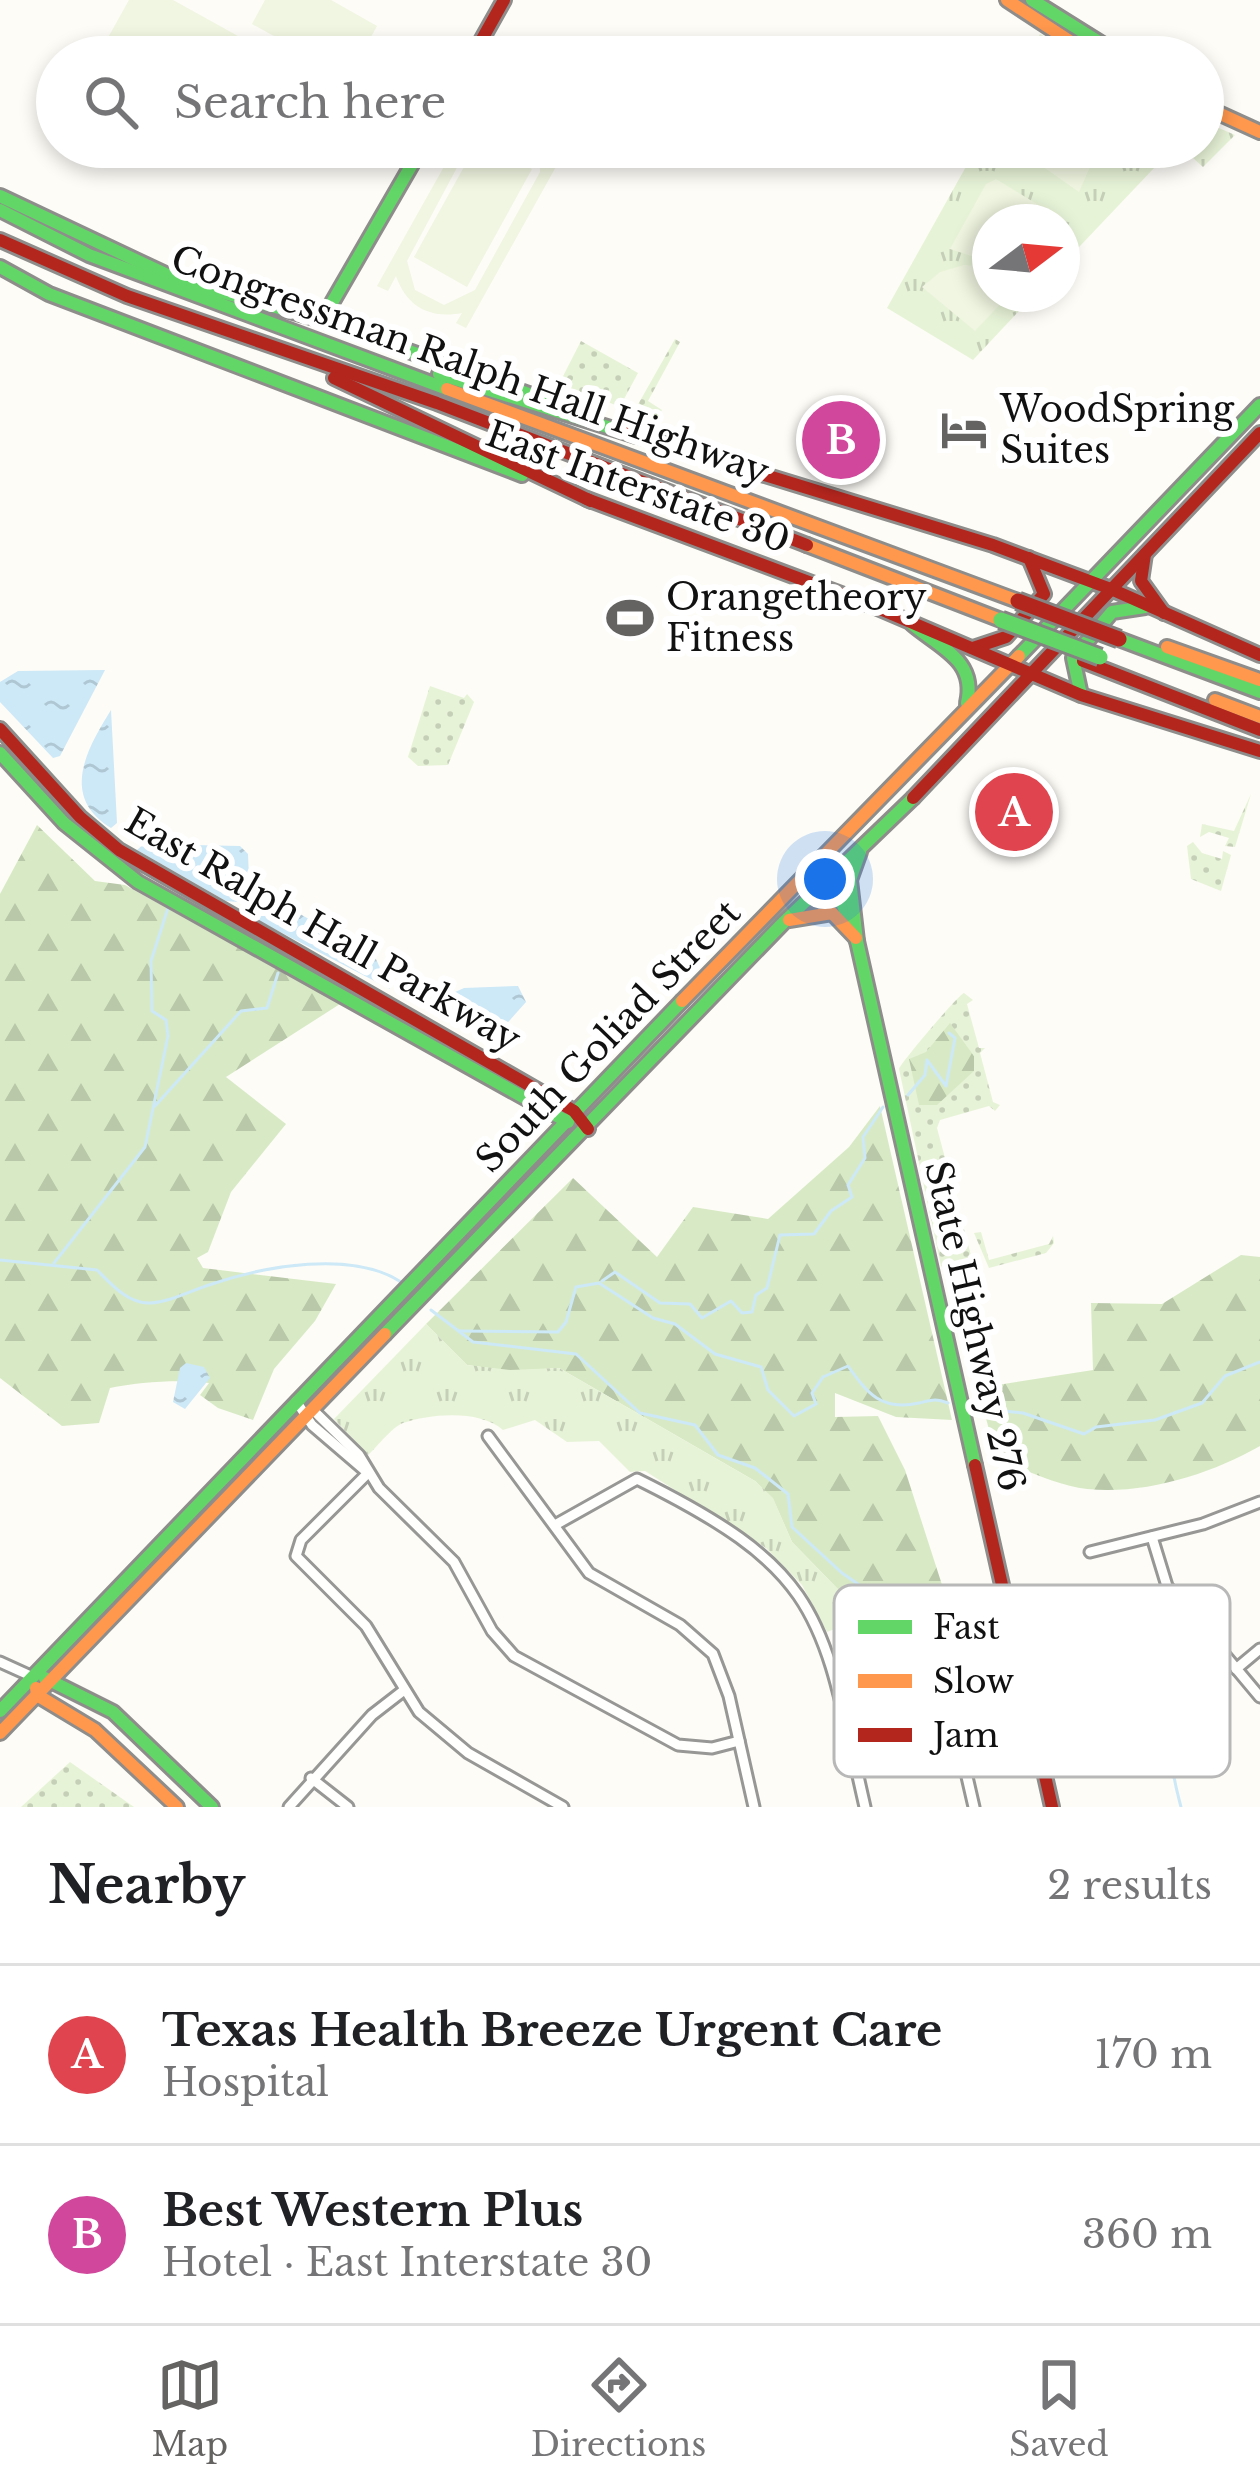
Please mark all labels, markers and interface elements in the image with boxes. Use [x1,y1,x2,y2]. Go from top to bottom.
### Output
search box [36,36,1224,168]
icon: search [78,69,144,135]
text: Search here [174,74,446,130]
north arrow [972,204,1080,312]
street label: Congressman Ralph Hall Highway [165,236,775,494]
place label: WoodSpring Suites [999,387,1235,473]
pin: B [802,395,880,485]
hotel icon: WoodSpring Suites [939,405,989,455]
street label: East Interstate 30 [480,411,796,563]
place label: Orangetheory Fitness [666,575,927,661]
sports icon: Orangetheory Fitness [605,593,655,643]
pin: A [975,767,1053,857]
street label: East Ralph Hall Parkway [117,798,529,1062]
your location [795,849,855,909]
street label: South Goliad Street [466,890,750,1182]
street label: State Highway 276 [915,1157,1035,1495]
legend [834,1585,1230,1777]
text: Fast [933,1607,1000,1648]
text: Slow [933,1661,1014,1702]
text: Jam [929,1715,999,1756]
text: Nearby [48,1854,245,1917]
text: 2 results [1047,1861,1212,1910]
text: Texas Health Breeze Urgent Care [162,2002,942,2058]
text: A [71,2030,103,2079]
text: 170 m [1094,2030,1212,2079]
text: Hospital [162,2058,329,2107]
text: Best Western Plus [162,2182,583,2238]
text: B [71,2210,103,2259]
text: 360 m [1082,2210,1212,2259]
text: Hotel · East Interstate 30 [162,2238,652,2287]
tab: Map [151,2352,228,2465]
tab: Directions [531,2352,706,2465]
tab: Saved [1009,2352,1109,2465]

